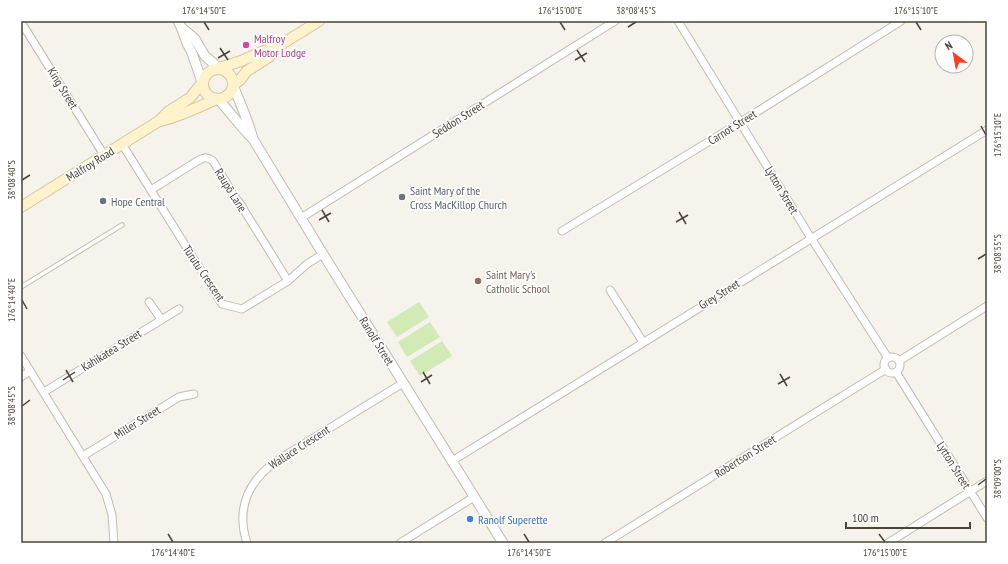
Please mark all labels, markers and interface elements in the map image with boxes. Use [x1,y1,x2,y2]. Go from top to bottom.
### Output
text: 176°14'50"E [182,4,226,17]
text: 176°15'00"E [538,4,582,17]
text: 38°08'45"S [616,4,656,17]
text: 176°15'10"E [894,4,938,17]
place label: Malfroy Motor Lodge [254,31,306,60]
north arrow [934,34,974,74]
text: N [942,38,955,53]
marker: Malfroy Motor Lodge [241,40,251,50]
street label: King Street [44,64,82,112]
street label: Seddon Street [429,97,487,141]
street label: Carnot Street [705,106,760,148]
text: 176°15'10"E [991,113,1004,157]
street label: Malfroy Road [63,143,117,185]
text: 38°08'40"S [5,160,18,200]
street label: Lytton Street [762,163,802,217]
street label: Raupō Lane [212,165,250,215]
place label: Saint Mary of the Cross MacKillop Church [410,183,507,212]
marker: Saint Mary of the Cross MacKillop Church [397,192,407,202]
place label: Hope Central [111,194,165,209]
marker: Hope Central [98,196,108,206]
text: 38°08'55"S [991,234,1004,274]
street label: Tūrutu Crescent [180,242,229,305]
place label: Saint Mary's Catholic School [486,267,550,296]
street label: Grey Street [696,275,743,312]
marker: Saint Mary's Catholic School [473,276,483,286]
text: 176°14'40"E [5,278,18,322]
street label: Ranolf Street [356,314,398,369]
street label: Kahikatea Street [78,325,144,374]
text: 38°08'45"S [5,386,18,426]
street label: Miller Street [111,402,163,442]
street label: Wallace Crescent [266,421,333,472]
street label: Robertson Street [712,431,779,481]
street label: Lytton Street [934,439,975,492]
text: 38°09'00"S [991,459,1004,499]
scale bar [846,504,970,530]
text: 100 m [852,510,879,525]
place label: Ranolf Superette [478,512,548,527]
marker: Ranolf Superette [465,514,475,524]
text: 176°14'40"E [151,546,195,559]
text: 176°14'50"E [507,546,551,559]
text: 176°15'00"E [863,546,907,559]

